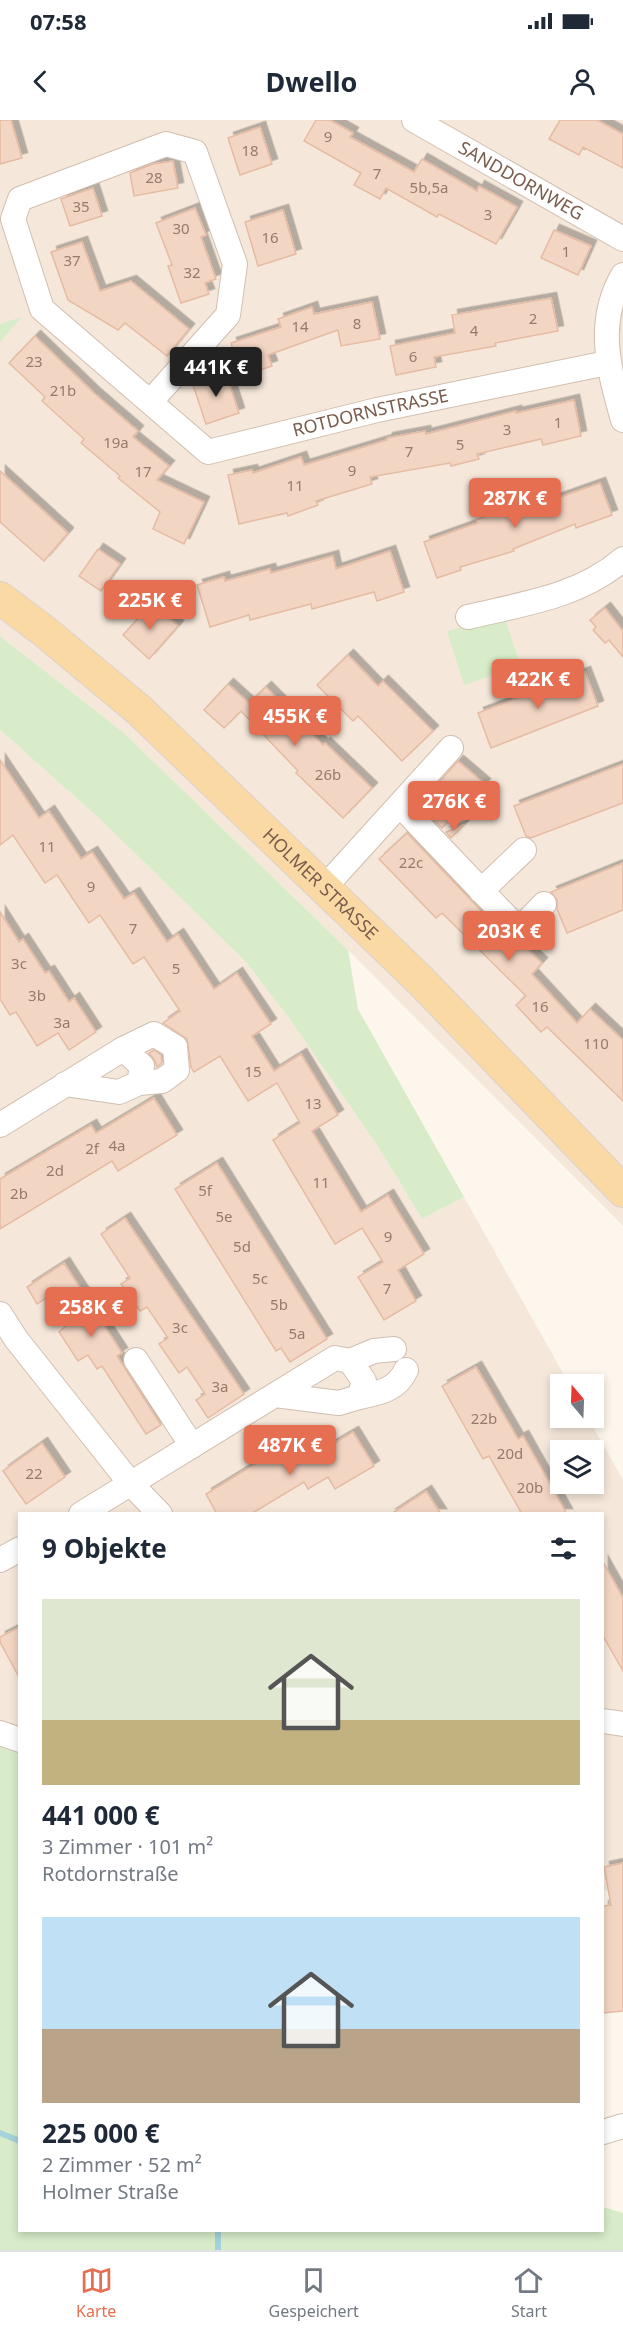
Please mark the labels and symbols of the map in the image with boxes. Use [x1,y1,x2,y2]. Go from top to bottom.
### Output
house number: 9 [324,126,332,146]
street label: SANDDORNWEG [455,135,588,225]
house number: 18 [241,140,259,160]
house number: 7 [373,163,381,183]
house number: 28 [145,167,163,187]
house number: 5b,5a [410,177,448,197]
house number: 35 [72,196,90,216]
house number: 3 [484,204,492,224]
house number: 30 [172,218,190,238]
house number: 16 [261,227,279,247]
house number: 1 [562,241,570,261]
house number: 37 [63,250,81,270]
house number: 32 [183,262,201,282]
house number: 2 [529,308,537,328]
house number: 8 [353,313,361,333]
house number: 14 [291,316,309,336]
house number: 4 [470,320,479,340]
house number: 6 [409,346,417,366]
pin: 441K € [167,347,265,398]
house number: 23 [25,351,43,371]
house number: 21b [50,380,76,400]
street label: ROTDORNSTRASSE [290,383,450,442]
house number: 1 [554,412,562,432]
house number: 3 [503,419,511,439]
house number: 19a [103,432,129,452]
house number: 5 [456,434,464,454]
house number: 7 [405,441,413,461]
house number: 9 [348,460,356,480]
house number: 17 [134,461,152,481]
house number: 11 [286,475,304,495]
pin: 287K € [466,478,564,529]
pin: 225K € [101,580,199,631]
pin: 422K € [489,659,587,710]
pin: 455K € [246,696,344,747]
house number: 26b [315,764,341,784]
pin: 276K € [405,781,503,832]
street label: HOLMER STRASSE [258,822,384,945]
house number: 11 [38,836,56,856]
house number: 22c [399,852,423,872]
house number: 9 [87,876,95,896]
pin: 203K € [460,911,558,962]
house number: 7 [129,918,137,938]
house number: 3c [11,953,27,973]
house number: 5 [172,958,180,978]
house number: 3b [28,985,46,1005]
house number: 16 [531,996,549,1016]
house number: 3a [54,1012,71,1032]
house number: 110 [583,1033,609,1053]
house number: 15 [244,1061,262,1081]
house number: 13 [304,1093,322,1113]
house number: 4a [109,1135,126,1155]
house number: 2f [85,1138,100,1158]
house number: 2d [46,1160,64,1180]
house number: 11 [312,1172,330,1192]
house number: 5f [198,1180,213,1200]
house number: 2b [10,1183,28,1203]
house number: 5e [215,1206,233,1226]
house number: 9 [384,1226,392,1246]
house number: 5d [233,1236,251,1256]
house number: 5c [252,1268,268,1288]
house number: 7 [383,1278,391,1298]
pin: 258K € [42,1287,140,1338]
house number: 5b [270,1294,288,1314]
house number: 3c [172,1317,188,1337]
house number: 5a [289,1323,306,1343]
north arrow [550,1374,604,1428]
house number: 3a [212,1376,229,1396]
house number: 22b [471,1408,497,1428]
pin: 487K € [241,1425,339,1476]
house number: 20d [497,1443,523,1463]
house number: 22 [25,1463,43,1483]
house number: 20b [517,1477,543,1497]

